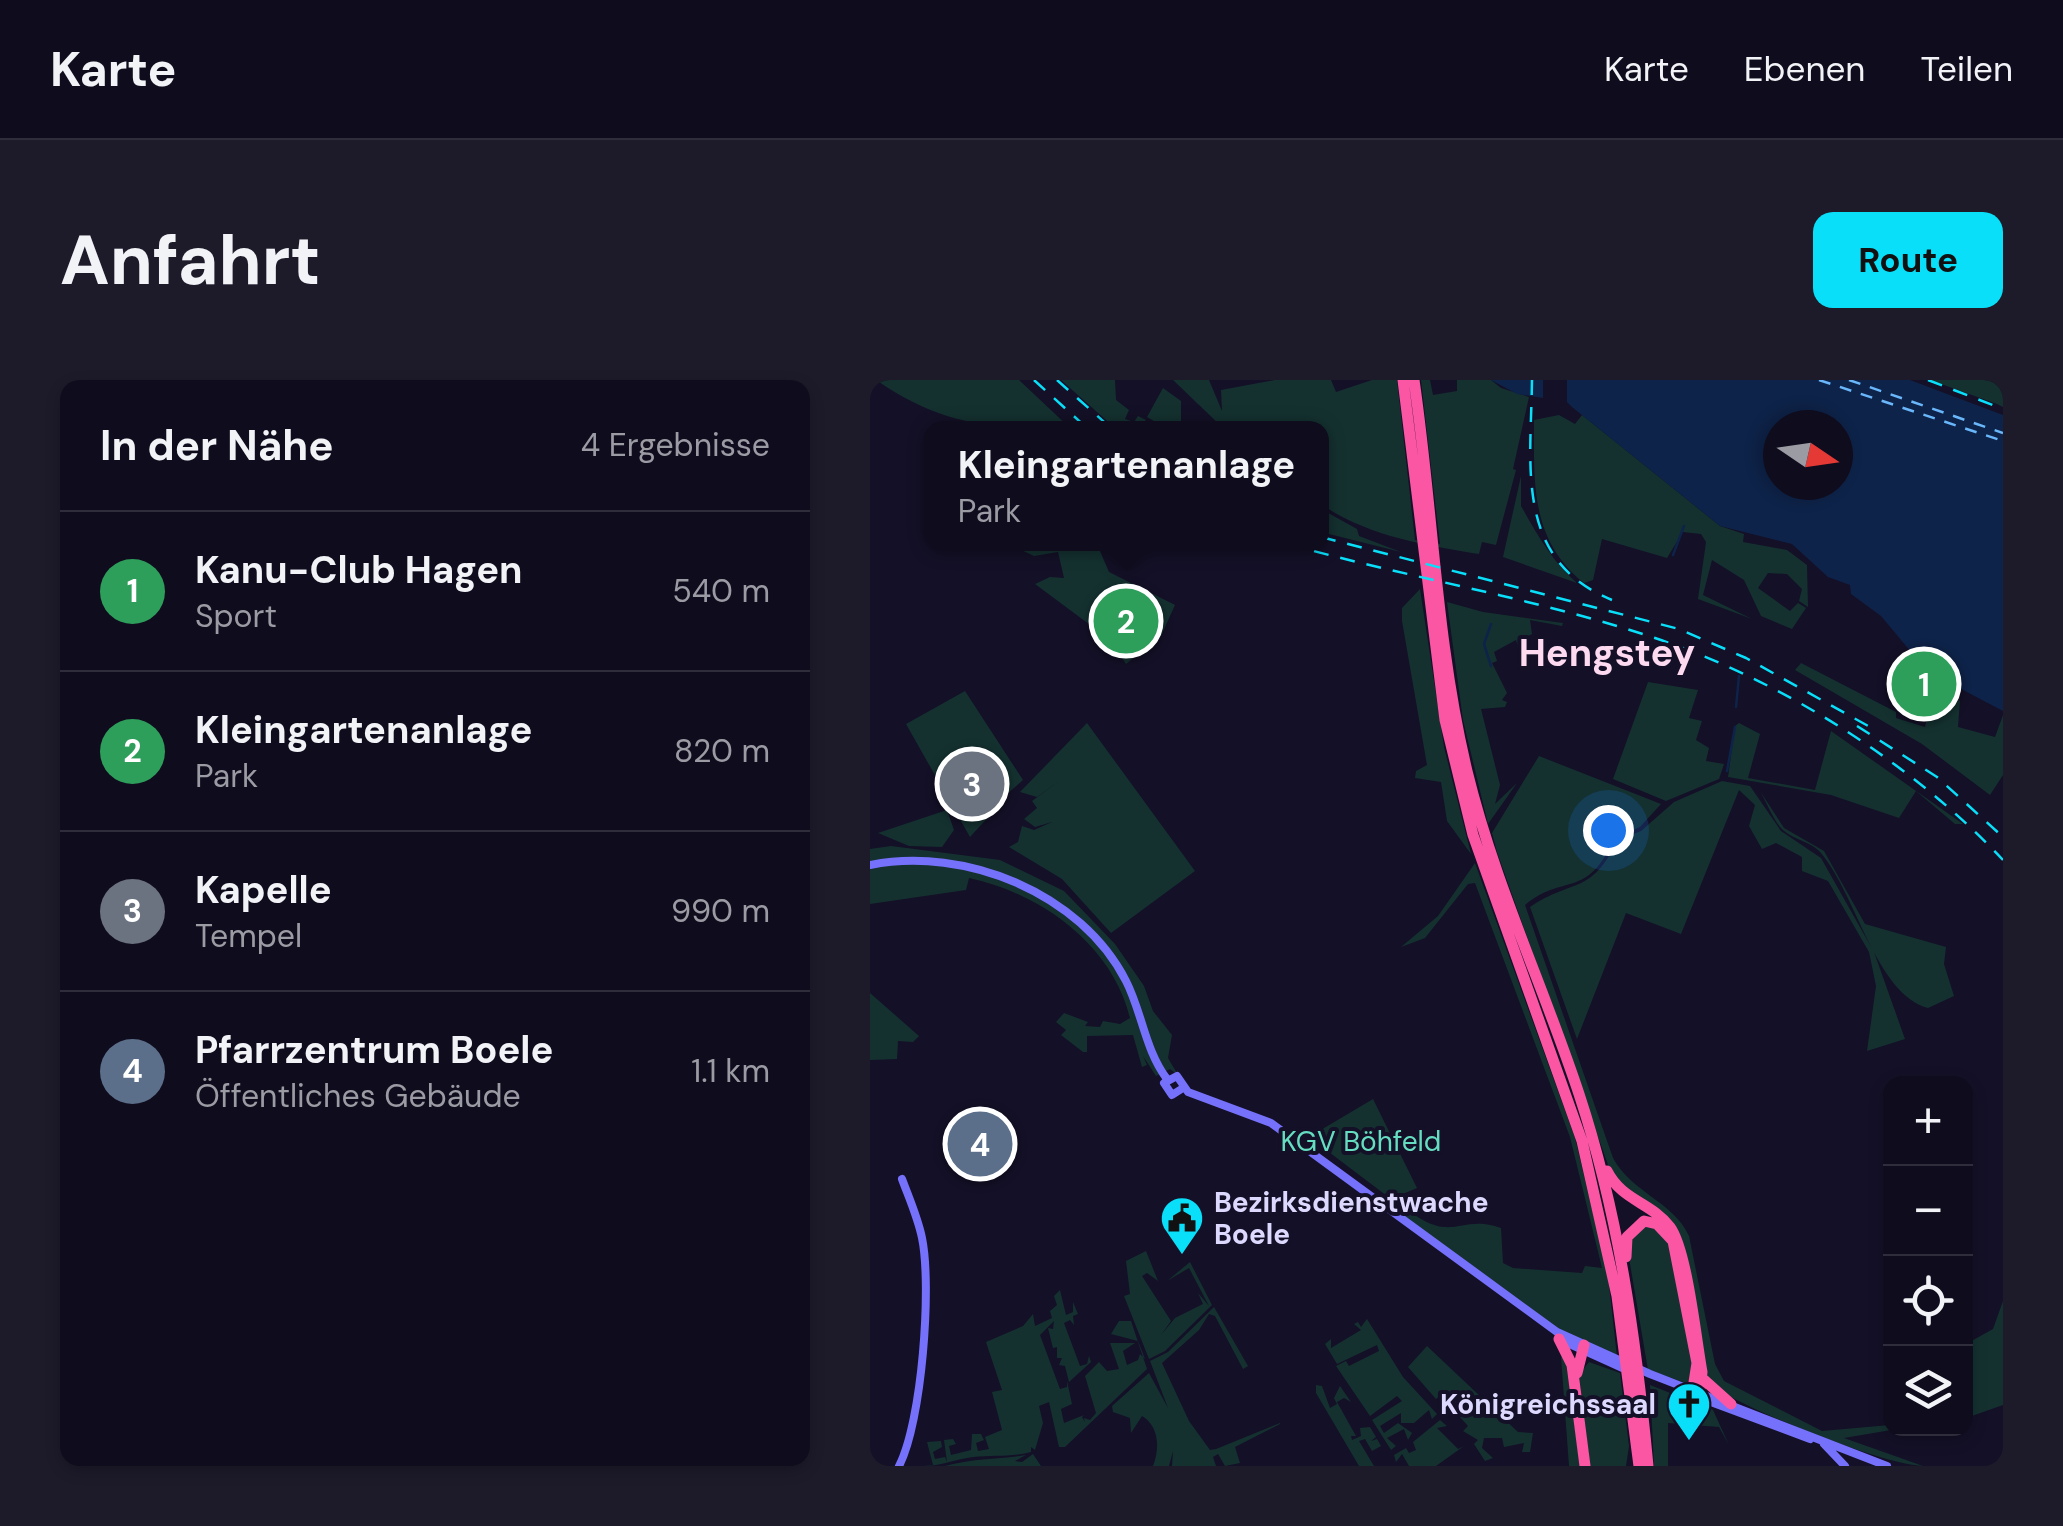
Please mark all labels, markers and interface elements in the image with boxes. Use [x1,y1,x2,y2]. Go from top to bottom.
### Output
text: Karte [50,38,176,101]
text: Karte [1604,46,1689,92]
text: Ebenen [1744,46,1865,92]
text: Teilen [1920,46,2013,92]
button: Route [1813,212,2003,308]
text: Anfahrt [60,215,321,306]
north arrow [1763,410,1853,500]
text: In der Nähe [100,418,334,473]
popup [924,421,1329,551]
text: 4 Ergebnisse [581,424,770,466]
text: Kleingartenanlage [958,440,1295,490]
text: Park [958,490,1021,532]
text: Kanu-Club Hagen [195,545,522,595]
text: 1 [127,570,138,612]
text: 540 m [672,570,770,612]
pin: 2 [1094,584,1158,658]
text: Sport [195,595,277,637]
district label: Hengstey [1519,628,1695,678]
pin: 1 [1892,646,1956,722]
text: Kleingartenanlage [195,705,532,755]
text: 2 [123,730,142,772]
text: 820 m [674,730,770,772]
pin: 3 [940,746,1004,822]
text: Park [195,755,258,797]
your location [1583,805,1634,856]
text: Kapelle [195,865,332,915]
text: 3 [123,890,142,932]
text: 990 m [671,890,770,932]
text: Tempel [195,915,302,957]
text: Pfarrzentrum Boele [195,1025,553,1075]
text: 4 [122,1050,143,1092]
text: 1.1 km [691,1050,770,1092]
text: Öffentliches Gebäude [195,1075,521,1117]
map controls [1883,1076,1973,1436]
button: + [1883,1076,1973,1166]
pin: 4 [948,1106,1012,1182]
park label: KGV Böhfeld [1281,1123,1441,1160]
button: − [1883,1166,1973,1256]
place label: Bezirksdienstwache Boele [1214,1184,1489,1253]
public building icon: Bezirksdienstwache Boele [1159,1195,1205,1256]
button: locate [1883,1256,1973,1346]
button: layers [1883,1346,1973,1436]
church icon: Königreichssaal [1666,1381,1712,1442]
place label: Königreichssaal [1440,1386,1656,1423]

